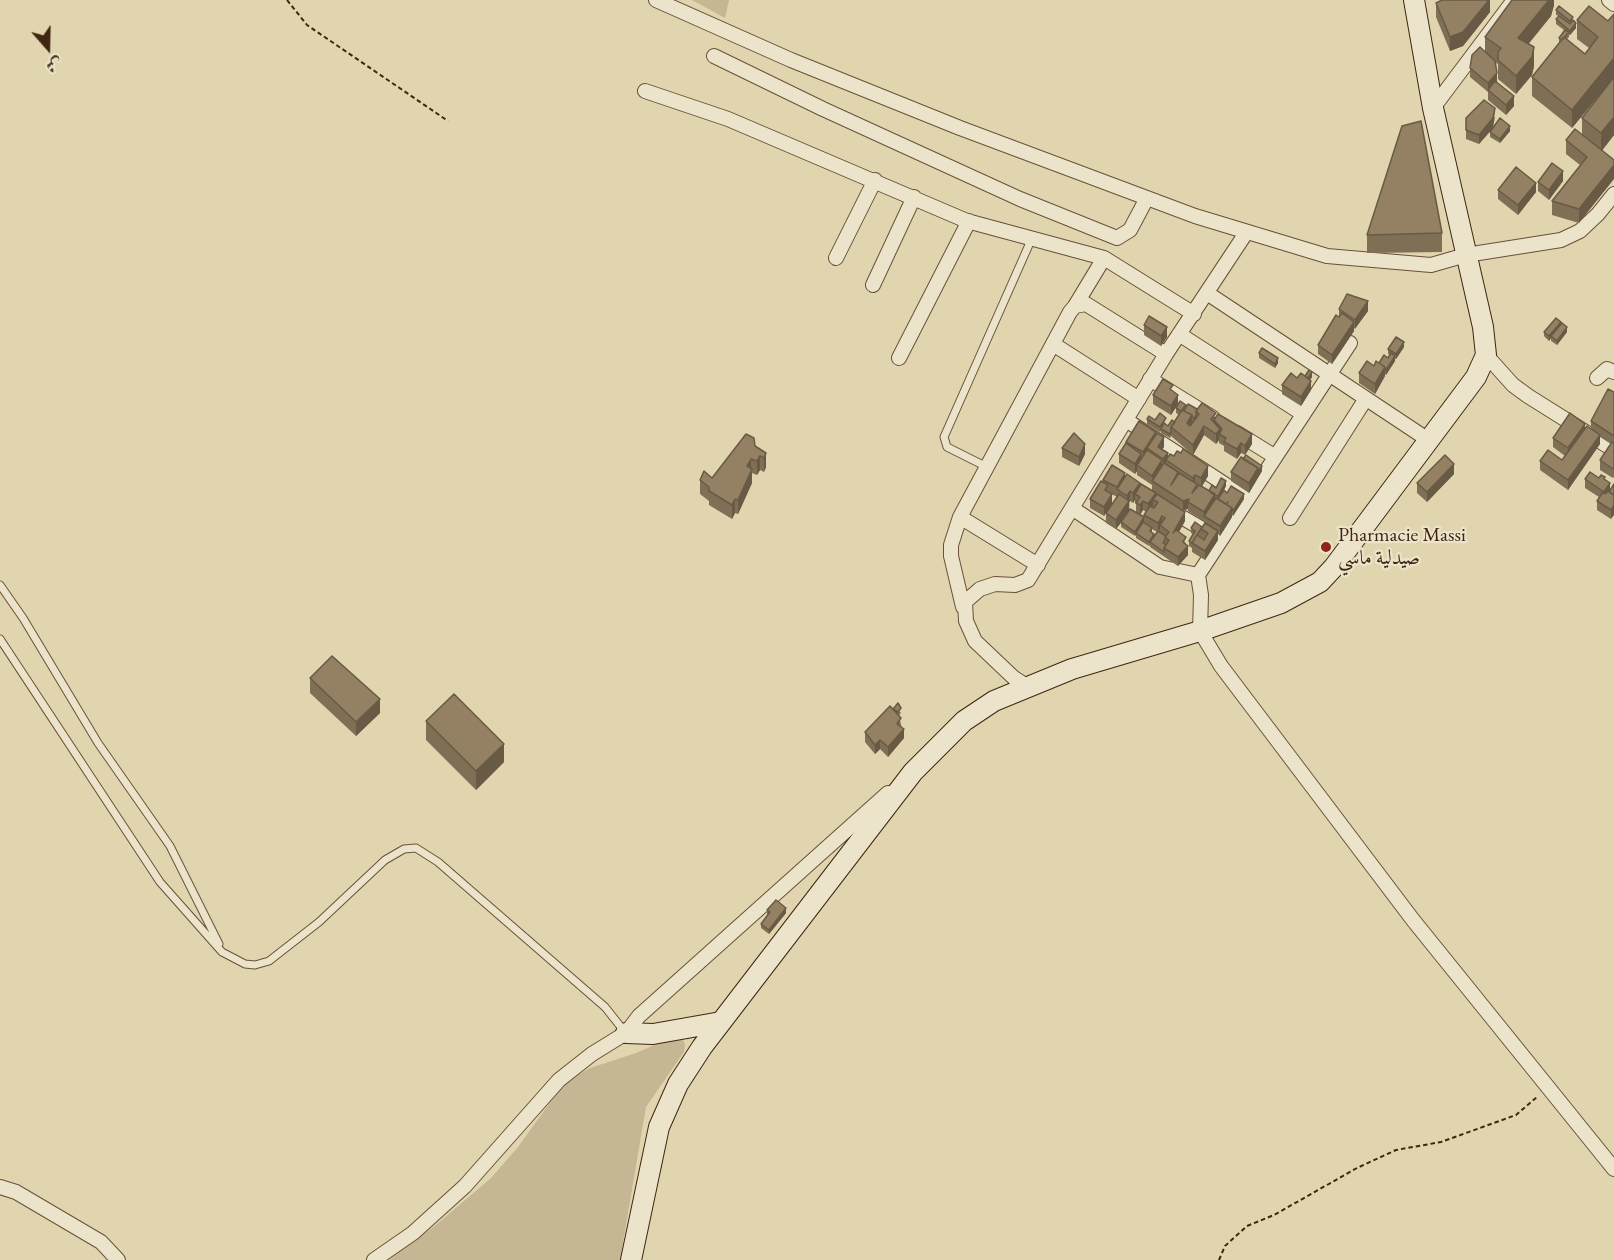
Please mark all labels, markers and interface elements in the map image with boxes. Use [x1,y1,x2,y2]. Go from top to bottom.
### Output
north arrow [18,18,78,78]
text: ش [43,53,65,78]
place label: Pharmacie Massi صيدلية ماسي [1338,524,1466,571]
marker: Pharmacie Massi صيدلية ماسي [1319,540,1333,554]

